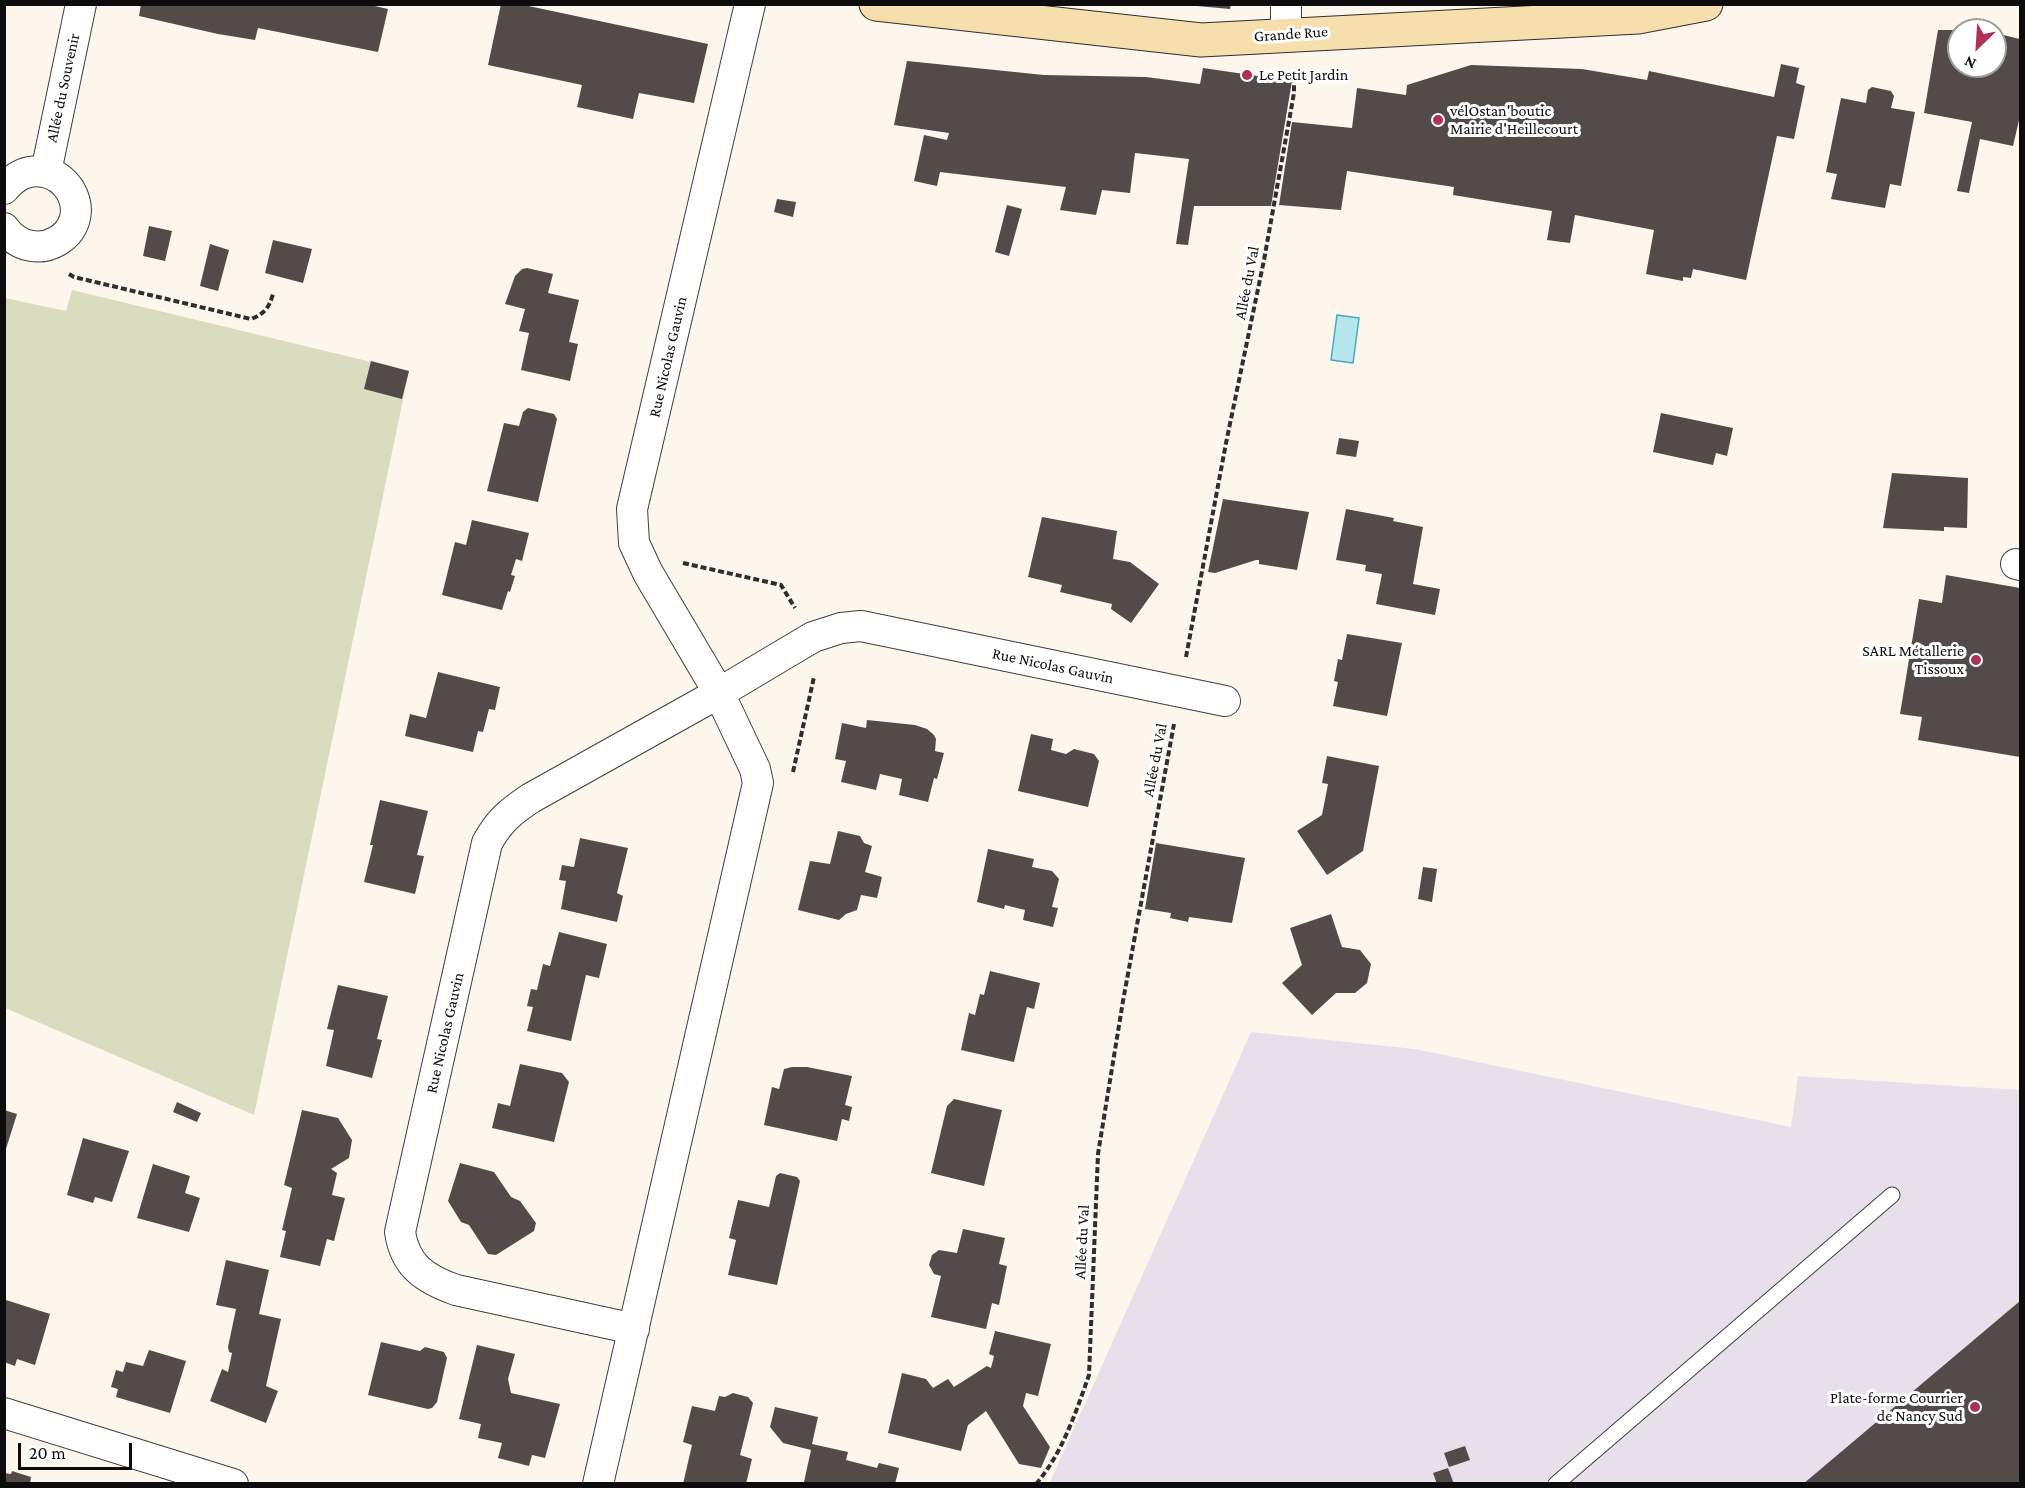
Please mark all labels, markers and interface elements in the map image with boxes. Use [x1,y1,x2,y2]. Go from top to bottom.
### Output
north arrow [1947,18,2007,78]
street label: Grande Rue [1253,22,1329,46]
street label: Allée du Souvenir [42,32,84,144]
text: N [1961,53,1979,73]
place label: Le Petit Jardin [1259,65,1348,85]
marker: Le Petit Jardin [1240,68,1254,82]
place label: vélOstan'boutic Mairie d'Heillecourt [1450,101,1578,139]
marker: vélOstan'boutic Mairie d'Heillecourt [1431,113,1445,127]
street label: Allée du Val [1230,245,1264,321]
street label: Rue Nicolas Gauvin [645,295,691,419]
place label: SARL Métallerie Tissoux [1862,641,1964,679]
street label: Rue Nicolas Gauvin [991,644,1115,688]
marker: SARL Métallerie Tissoux [1969,653,1983,667]
street label: Allée du Val [1138,722,1172,798]
street label: Rue Nicolas Gauvin [422,971,468,1095]
street label: Allée du Val [1070,1204,1094,1280]
place label: Plate-forme Courrier de Nancy Sud [1830,1388,1963,1426]
marker: Plate-forme Courrier de Nancy Sud [1968,1400,1982,1414]
scale bar [21,1431,135,1469]
text: 20 m [29,1443,66,1463]

